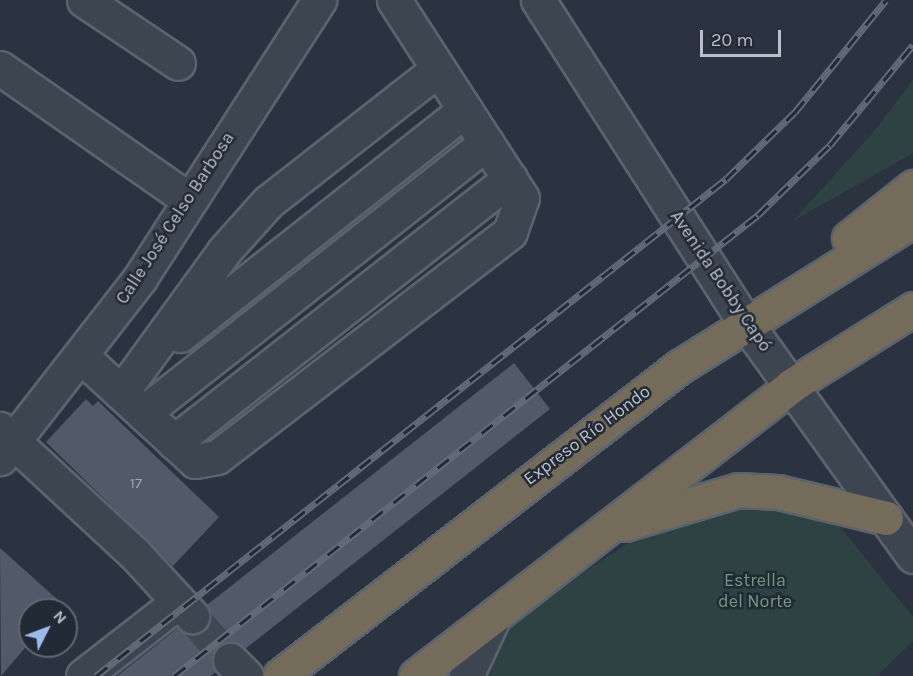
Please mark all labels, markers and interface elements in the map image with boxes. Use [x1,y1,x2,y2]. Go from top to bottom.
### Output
scale bar [703,18,784,56]
text: 20 m [711,29,753,51]
street label: Calle José Celso Barbosa [111,128,239,308]
street label: Avenida Bobby Capó [666,206,776,356]
street label: Expreso Río Hondo [519,380,655,490]
house number: 17 [130,475,142,493]
park label: Estrella del Norte [718,570,792,612]
north arrow [18,598,78,658]
text: N [49,606,71,628]

